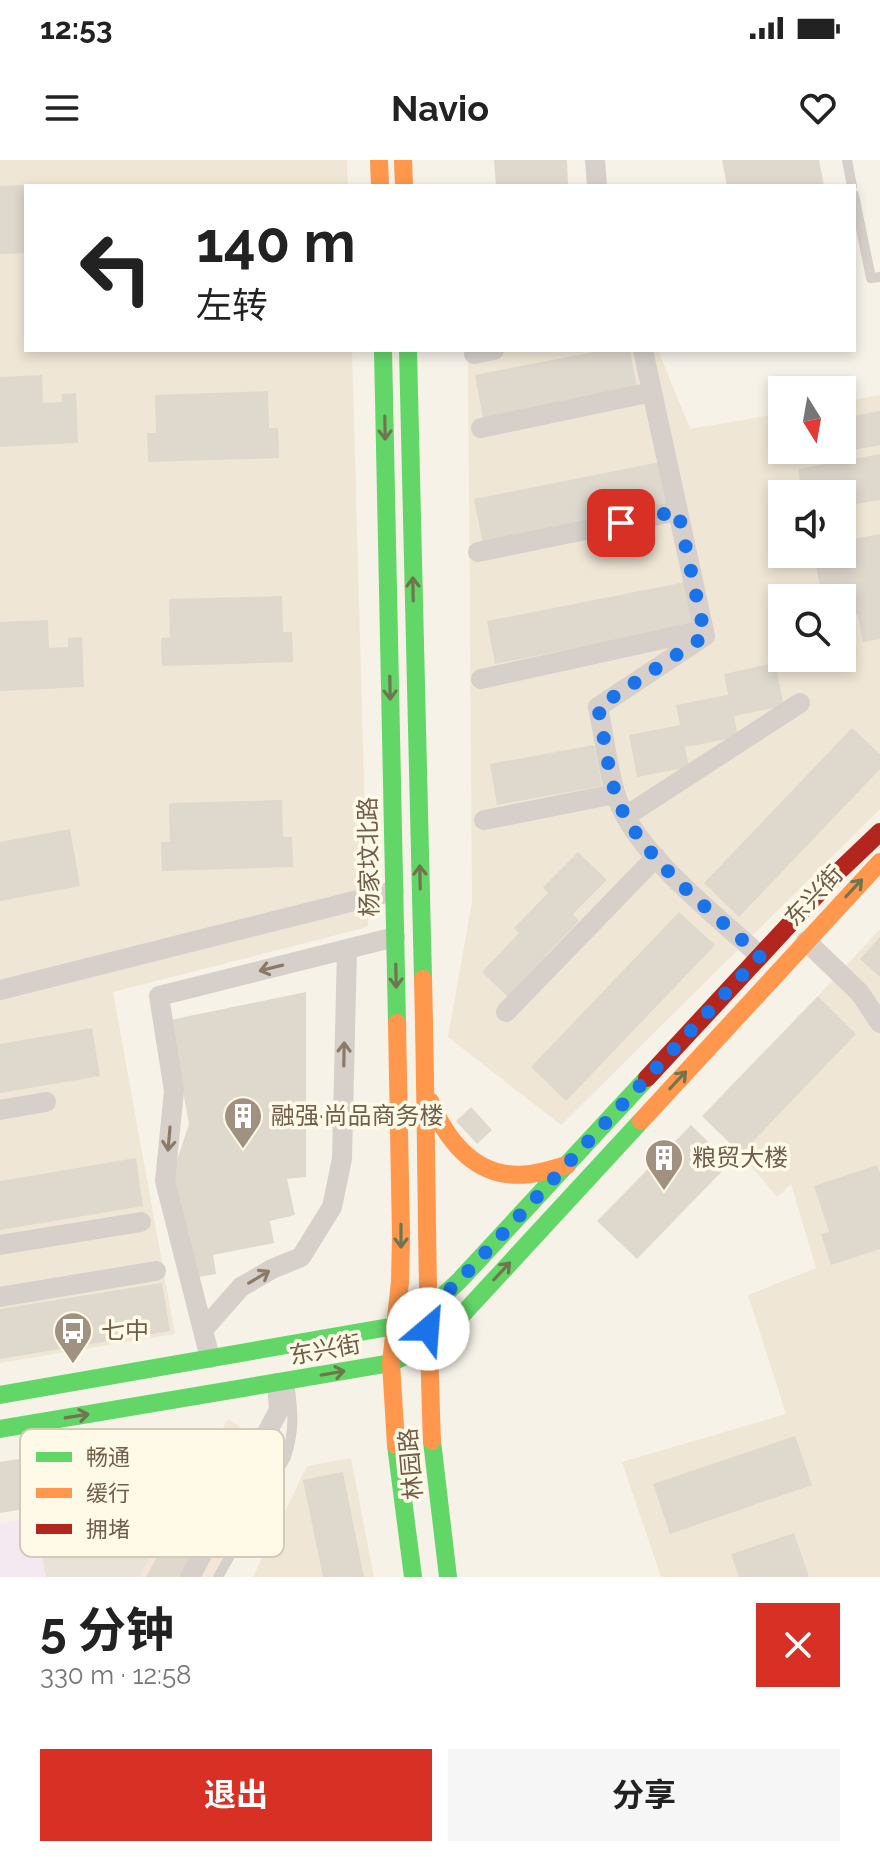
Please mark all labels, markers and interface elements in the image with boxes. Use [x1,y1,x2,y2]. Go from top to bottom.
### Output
text: 12:53 [40,11,113,46]
icon: menu [40,86,84,130]
icon: heart [796,86,840,130]
text: Navio [391,87,489,129]
text: 140 m [196,209,356,275]
icon: left [64,216,168,320]
text: 左转 [196,284,268,326]
north arrow [768,376,856,464]
map controls [768,376,856,672]
one-way arrow [377,414,392,441]
button: sound [768,480,856,568]
pin [587,489,655,557]
icon: arrive [599,501,643,545]
one-way arrow [406,576,421,603]
button: search [768,584,856,672]
one-way arrow [382,674,398,701]
street label: 杨家坟北路 [353,797,384,917]
street label: 东兴街 [778,859,849,932]
one-way arrow [413,864,428,891]
one-way arrow [844,879,862,899]
one-way arrow [259,961,285,976]
one-way arrow [388,962,404,989]
one-way arrow [337,1041,352,1068]
one-way arrow [669,1070,688,1090]
building icon: 融强·尚品商务楼 [222,1095,264,1150]
place label: 融强·尚品商务楼 [271,1101,444,1130]
one-way arrow [161,1125,176,1152]
building icon: 粮贸大楼 [643,1137,685,1192]
place label: 粮贸大楼 [692,1143,788,1172]
one-way arrow [393,1222,409,1249]
one-way arrow [493,1262,511,1282]
one-way arrow [247,1268,270,1284]
position arrow [386,1287,470,1371]
bus stop icon: 七中 [52,1310,94,1365]
place label: 七中 [101,1316,149,1345]
street label: 东兴街 [287,1329,363,1370]
one-way arrow [320,1365,346,1380]
one-way arrow [64,1408,89,1423]
street label: 林园路 [393,1427,428,1501]
legend [20,1429,284,1557]
text: 畅通 [86,1444,130,1470]
text: 缓行 [86,1480,130,1506]
text: 拥堵 [86,1516,130,1542]
text: 5 分钟 [40,1602,174,1658]
button: close [756,1603,840,1687]
text: 330 m · 12:58 [40,1660,192,1690]
button: 退出 [40,1749,432,1841]
button: 分享 [448,1749,840,1841]

